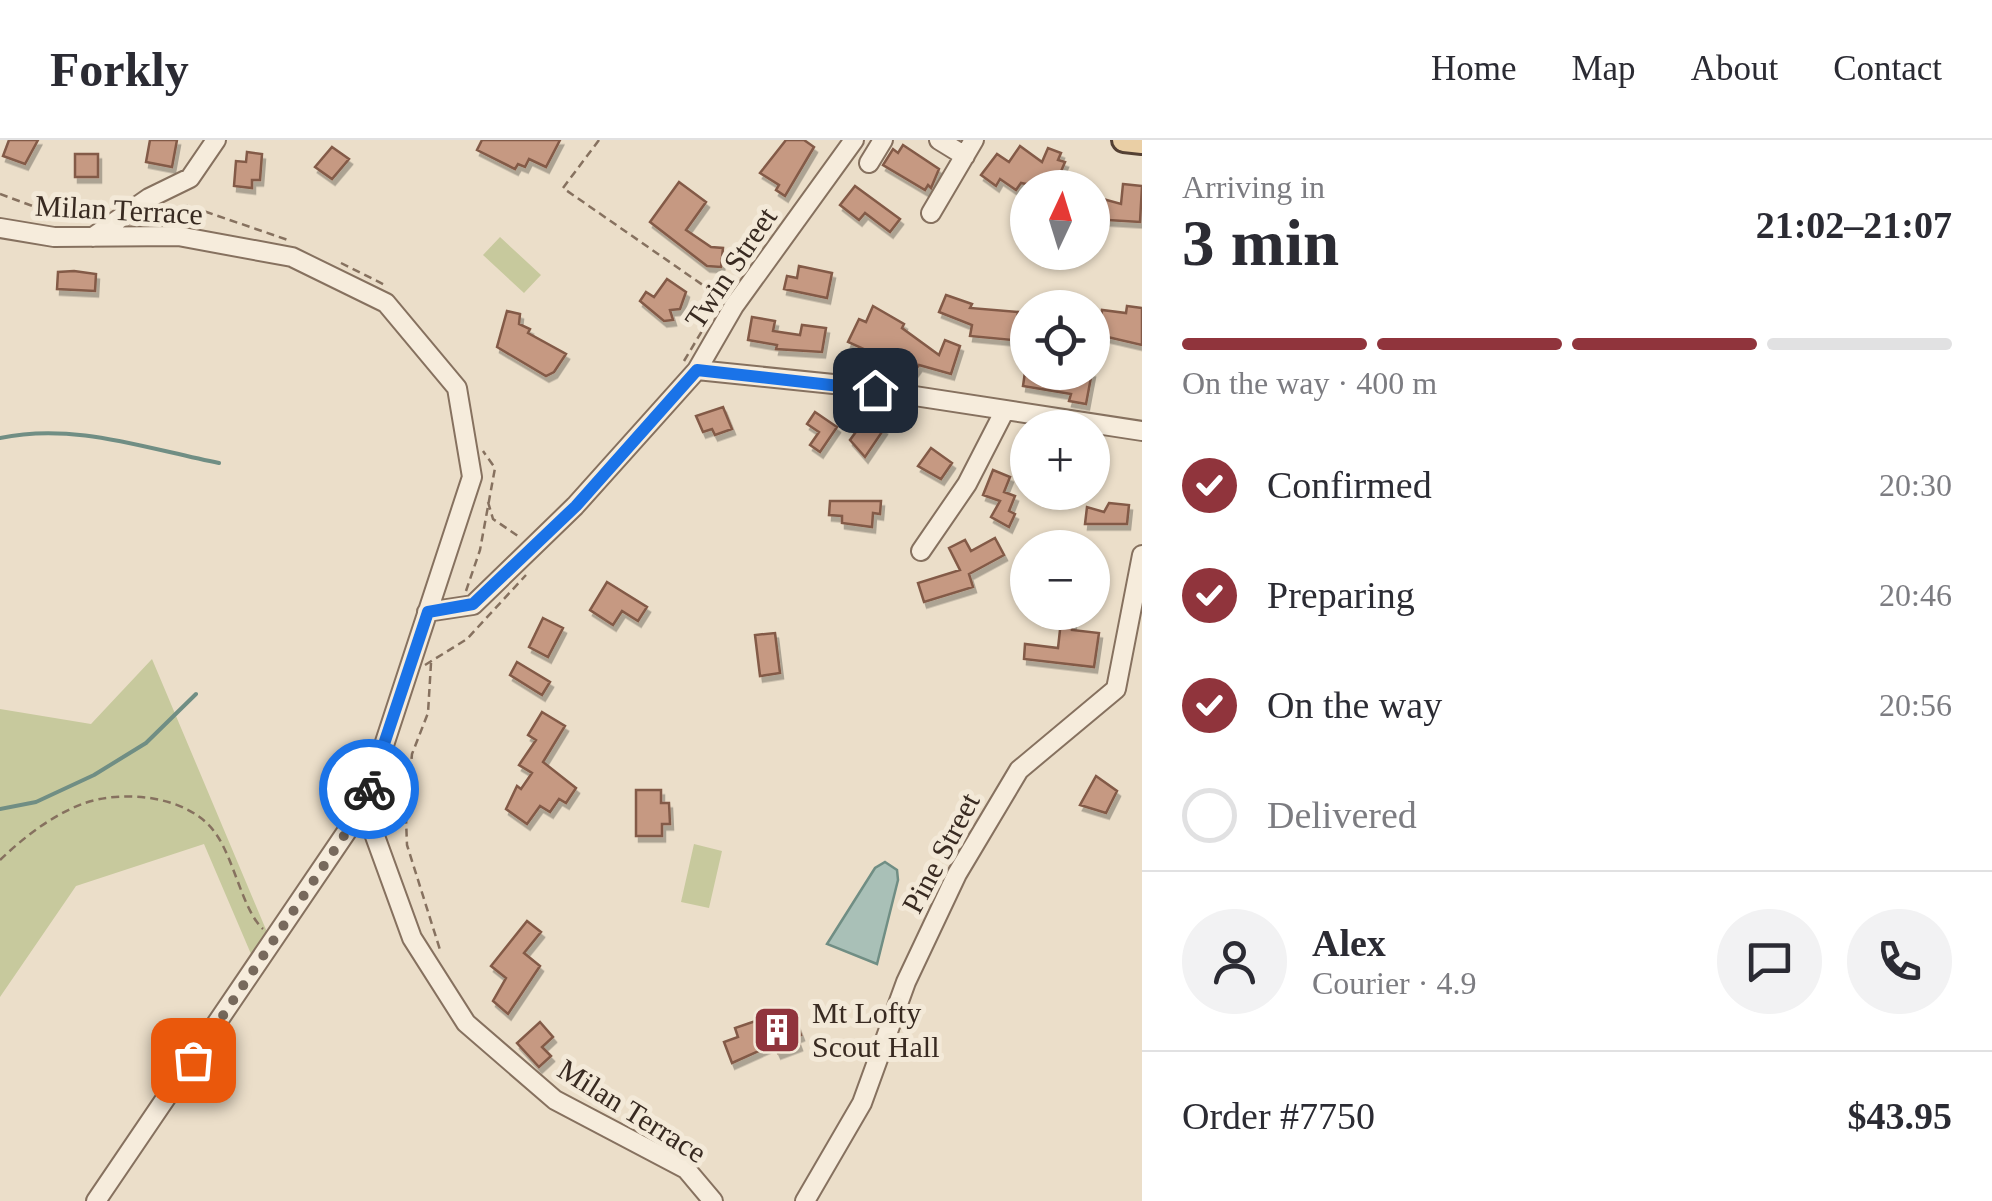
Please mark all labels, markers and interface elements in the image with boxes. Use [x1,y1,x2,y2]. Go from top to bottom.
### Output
text: Forkly [50,43,189,96]
text: Home [1431,49,1516,88]
text: Map [1571,49,1636,88]
text: About [1691,49,1778,88]
text: Contact [1833,49,1942,88]
text: Arriving in [1182,169,1325,205]
north arrow [1010,170,1110,270]
map controls [1010,170,1110,630]
street label: Milan Terrace [34,189,204,230]
street label: Twin Street [678,200,783,334]
text: 21:02–21:07 [1756,204,1952,246]
text: 3 min [1182,207,1339,279]
button: locate [1010,290,1110,390]
pin [833,348,918,433]
icon: home [848,363,903,418]
text: On the way · 400 m [1182,365,1437,401]
button: + [1010,410,1110,510]
icon: check [1182,458,1237,513]
text: Confirmed [1267,464,1432,506]
text: 20:30 [1879,467,1952,503]
button: − [1010,530,1110,630]
icon: check [1182,568,1237,623]
text: Preparing [1267,574,1415,616]
text: 20:46 [1879,577,1952,613]
icon: check [1182,678,1237,733]
text: On the way [1267,684,1442,726]
text: 20:56 [1879,687,1952,723]
courier [319,739,419,839]
icon: bike [342,762,397,817]
street label: Pine Street [895,787,986,918]
text: Delivered [1267,794,1417,836]
button: person [1182,909,1287,1014]
button: chat [1717,909,1822,1014]
button: phone [1847,909,1952,1014]
text: Alex [1312,922,1386,964]
text: Courier · 4.9 [1312,965,1476,1001]
place label: Mt Lofty Scout Hall [812,996,940,1063]
building icon: Mt Lofty Scout Hall [751,1004,803,1056]
pin [151,1018,236,1103]
icon: bag [166,1033,221,1088]
street label: Milan Terrace [552,1052,712,1169]
text: Order #7750 [1182,1095,1375,1137]
text: $43.95 [1848,1095,1952,1137]

